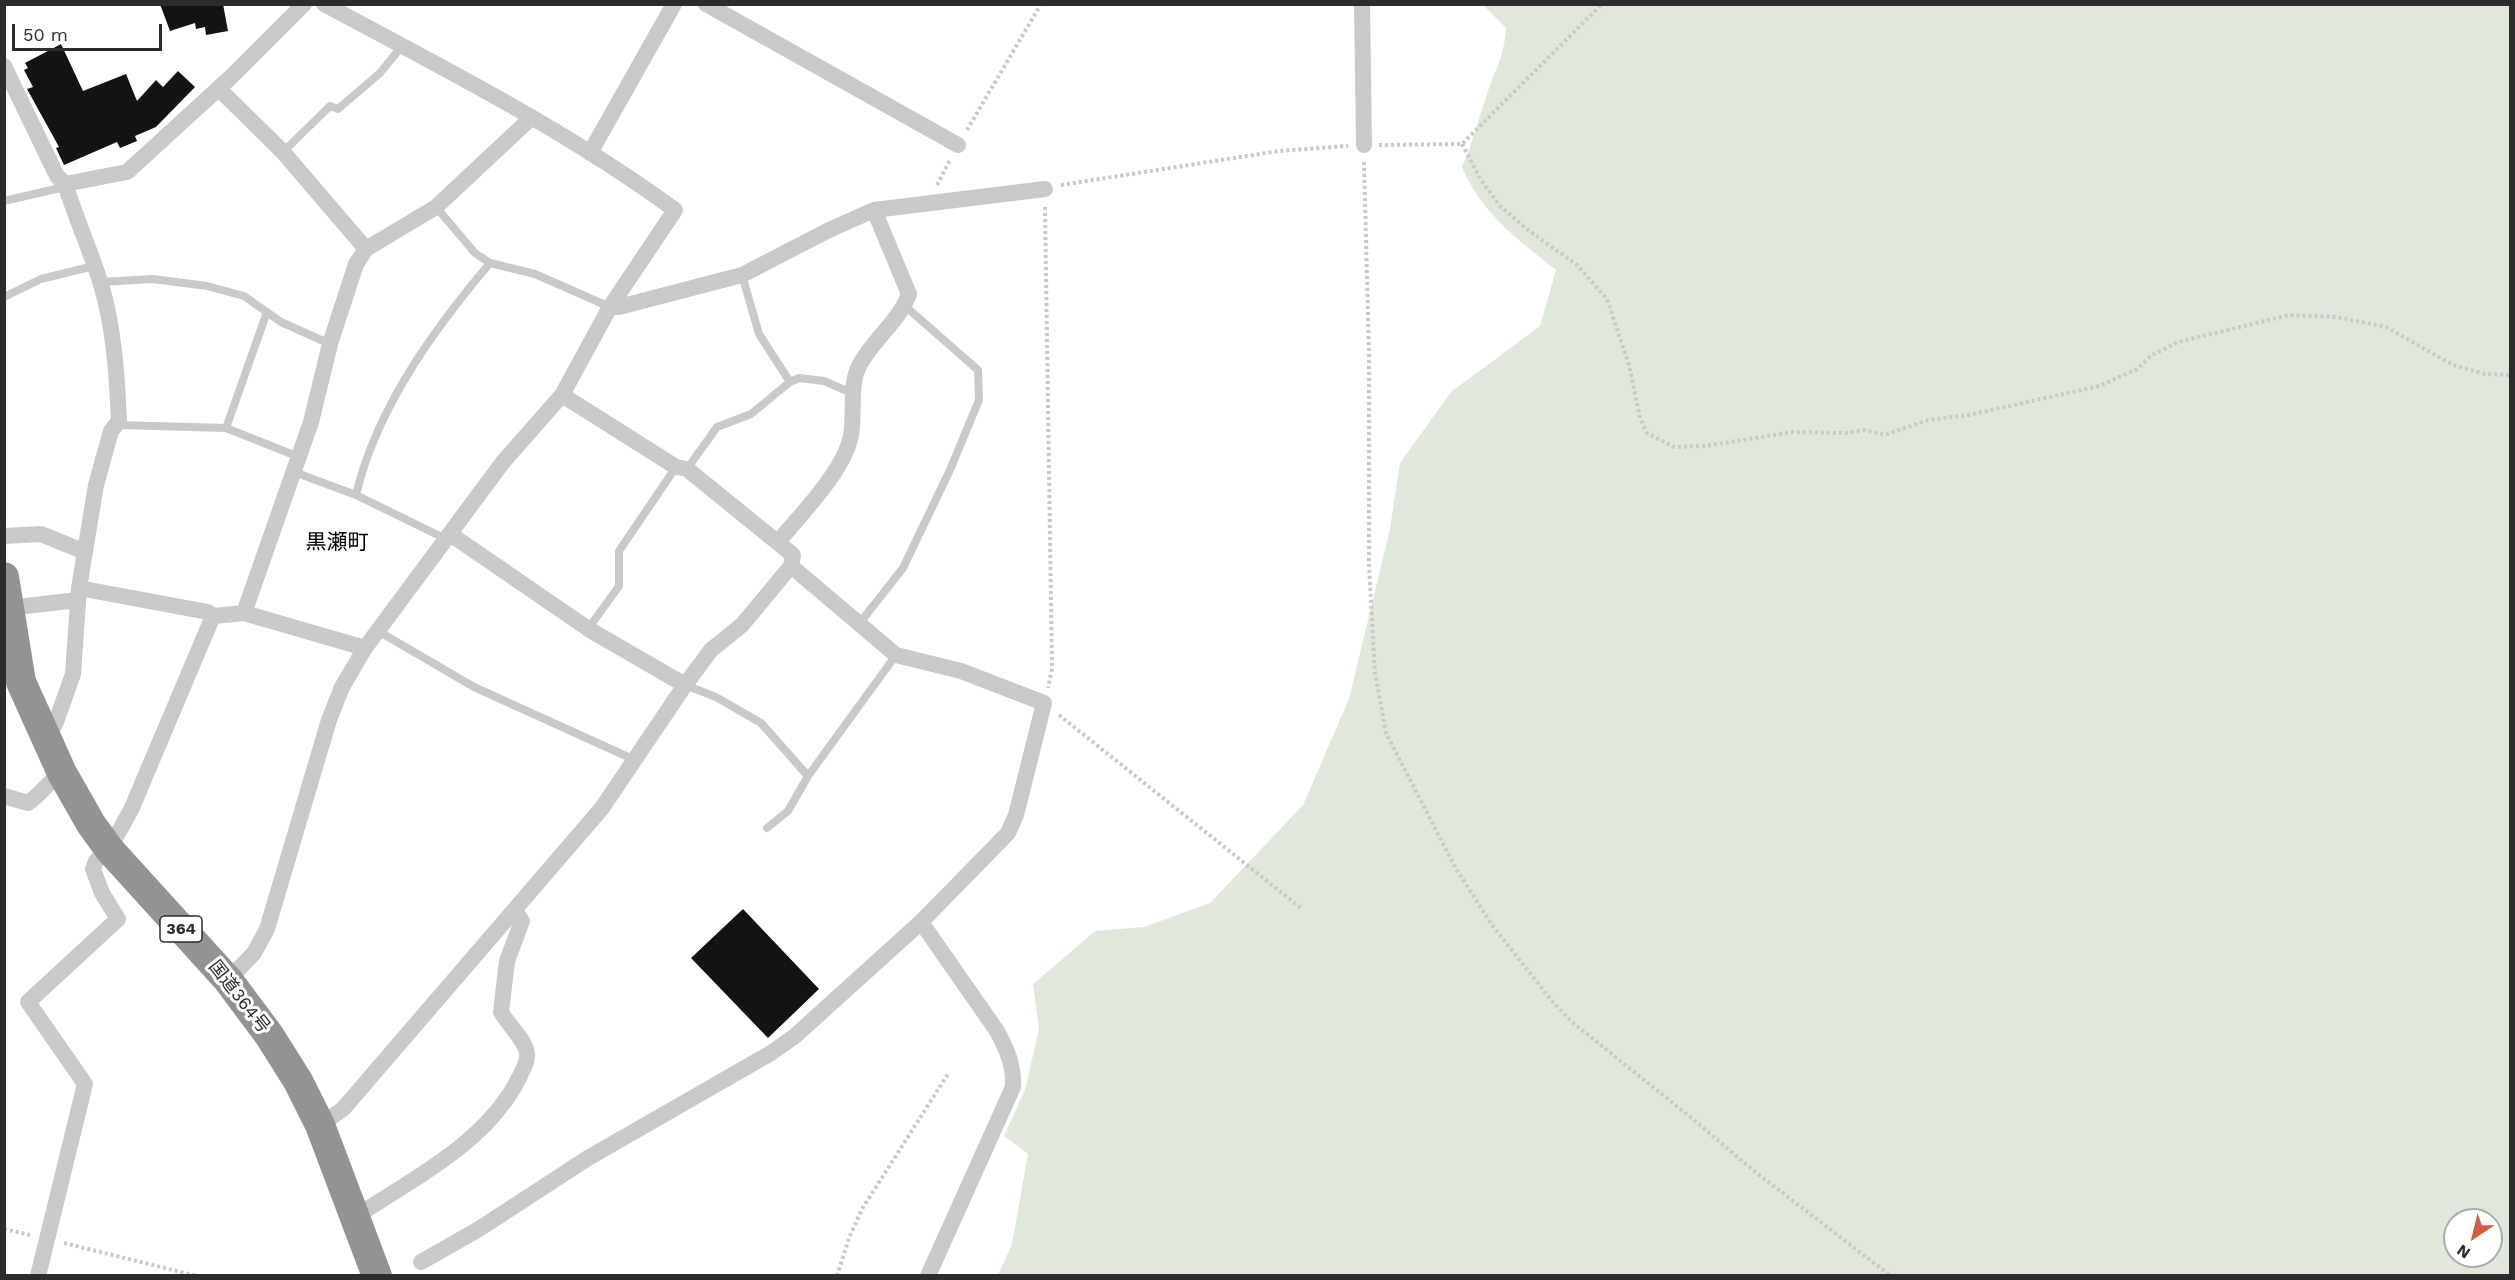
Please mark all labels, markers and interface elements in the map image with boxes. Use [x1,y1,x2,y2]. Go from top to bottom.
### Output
scale bar [15,12,165,50]
text: 50 m [23,24,68,45]
district label: 黒瀬町 [306,530,368,556]
road number: 364 [160,916,202,942]
street label: 国道364号 [204,956,274,1038]
north arrow [2443,1208,2503,1268]
text: N [2453,1240,2474,1263]

